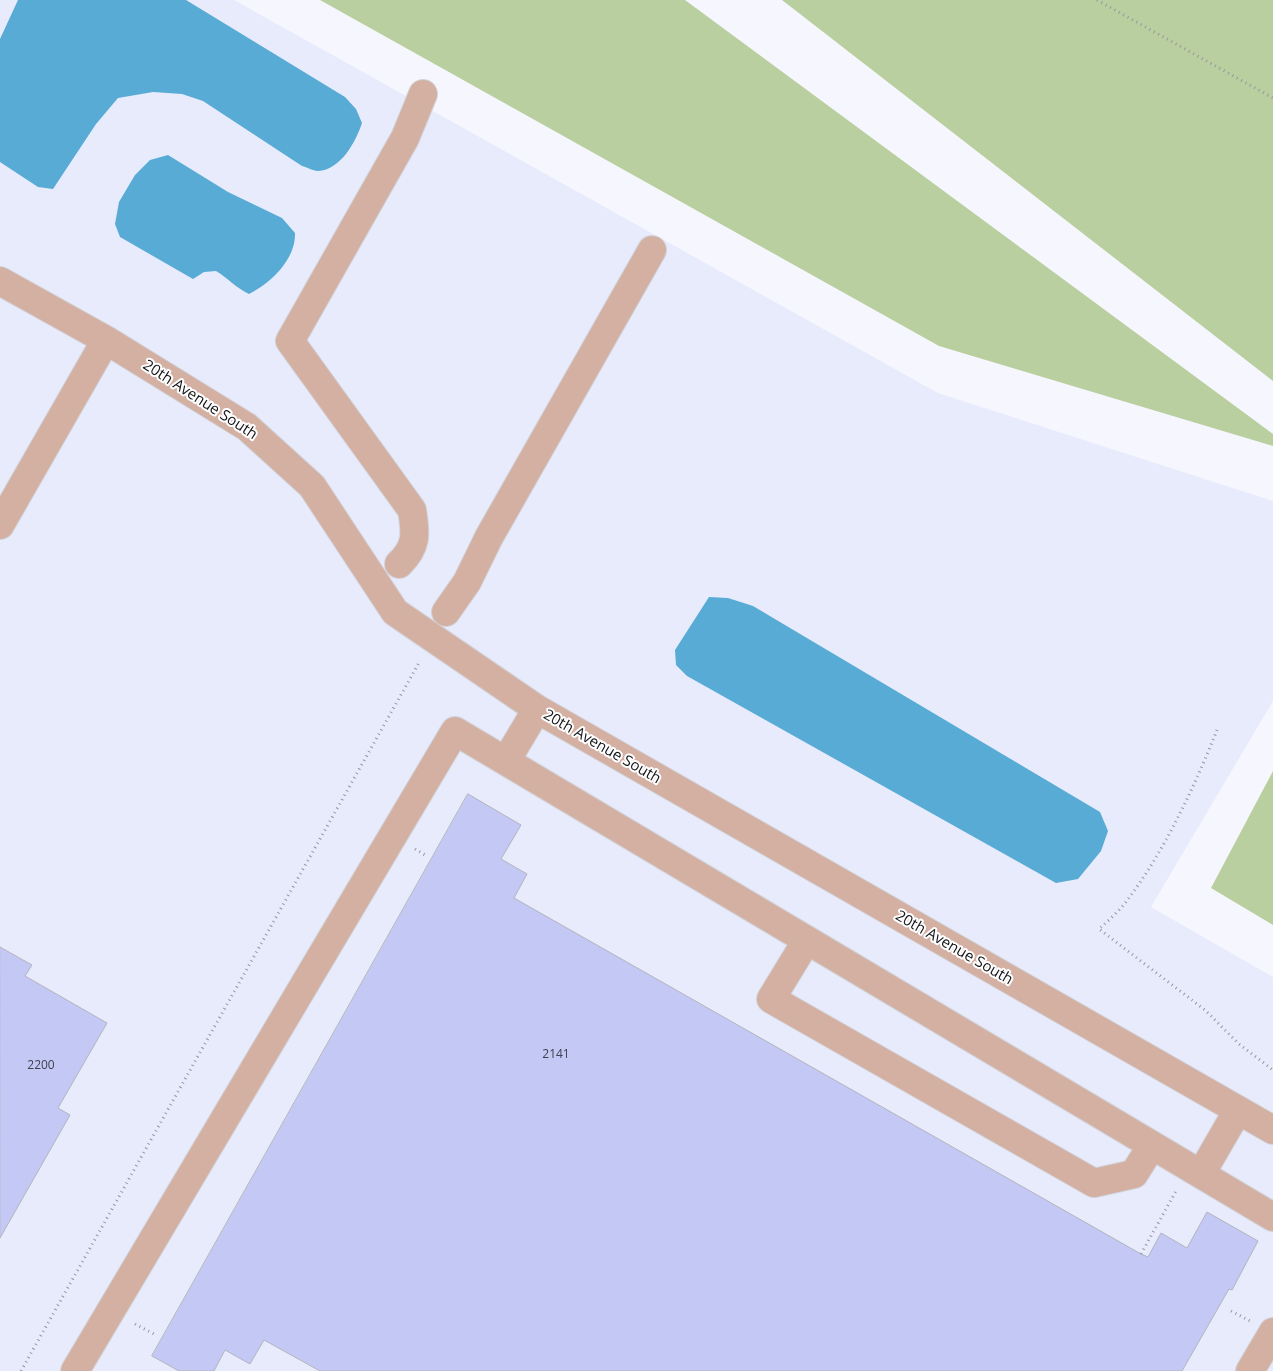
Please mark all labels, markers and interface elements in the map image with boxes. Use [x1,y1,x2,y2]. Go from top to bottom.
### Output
street label: 20th Avenue South [139,356,261,444]
street label: 20th Avenue South [540,706,664,788]
street label: 20th Avenue South [892,907,1016,989]
house number: 2141 [542,1048,570,1062]
house number: 2200 [27,1059,55,1073]

